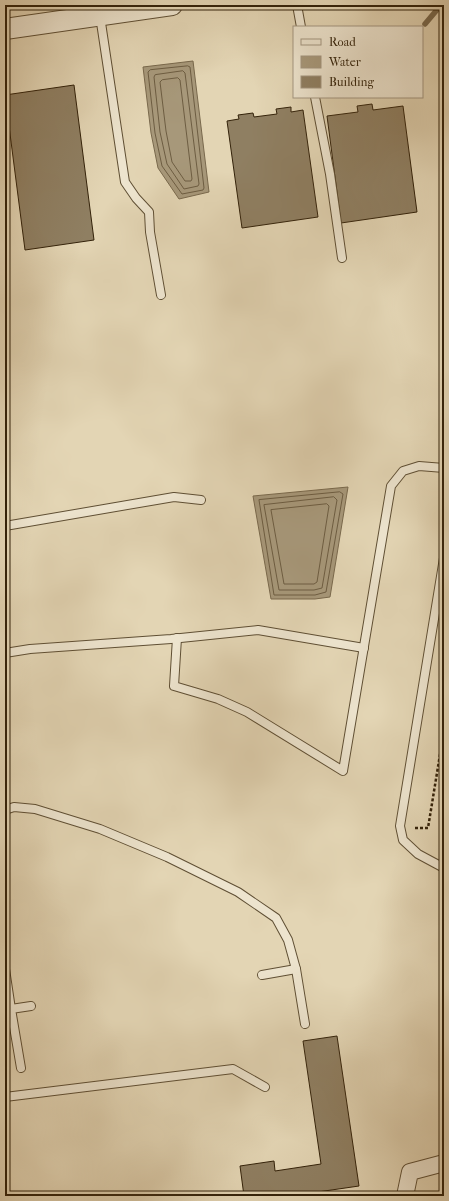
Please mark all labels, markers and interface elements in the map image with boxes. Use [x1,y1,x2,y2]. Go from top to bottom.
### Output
legend [293,26,423,98]
text: Road [329,35,356,49]
text: Water [328,55,362,69]
text: Building [329,75,374,89]

